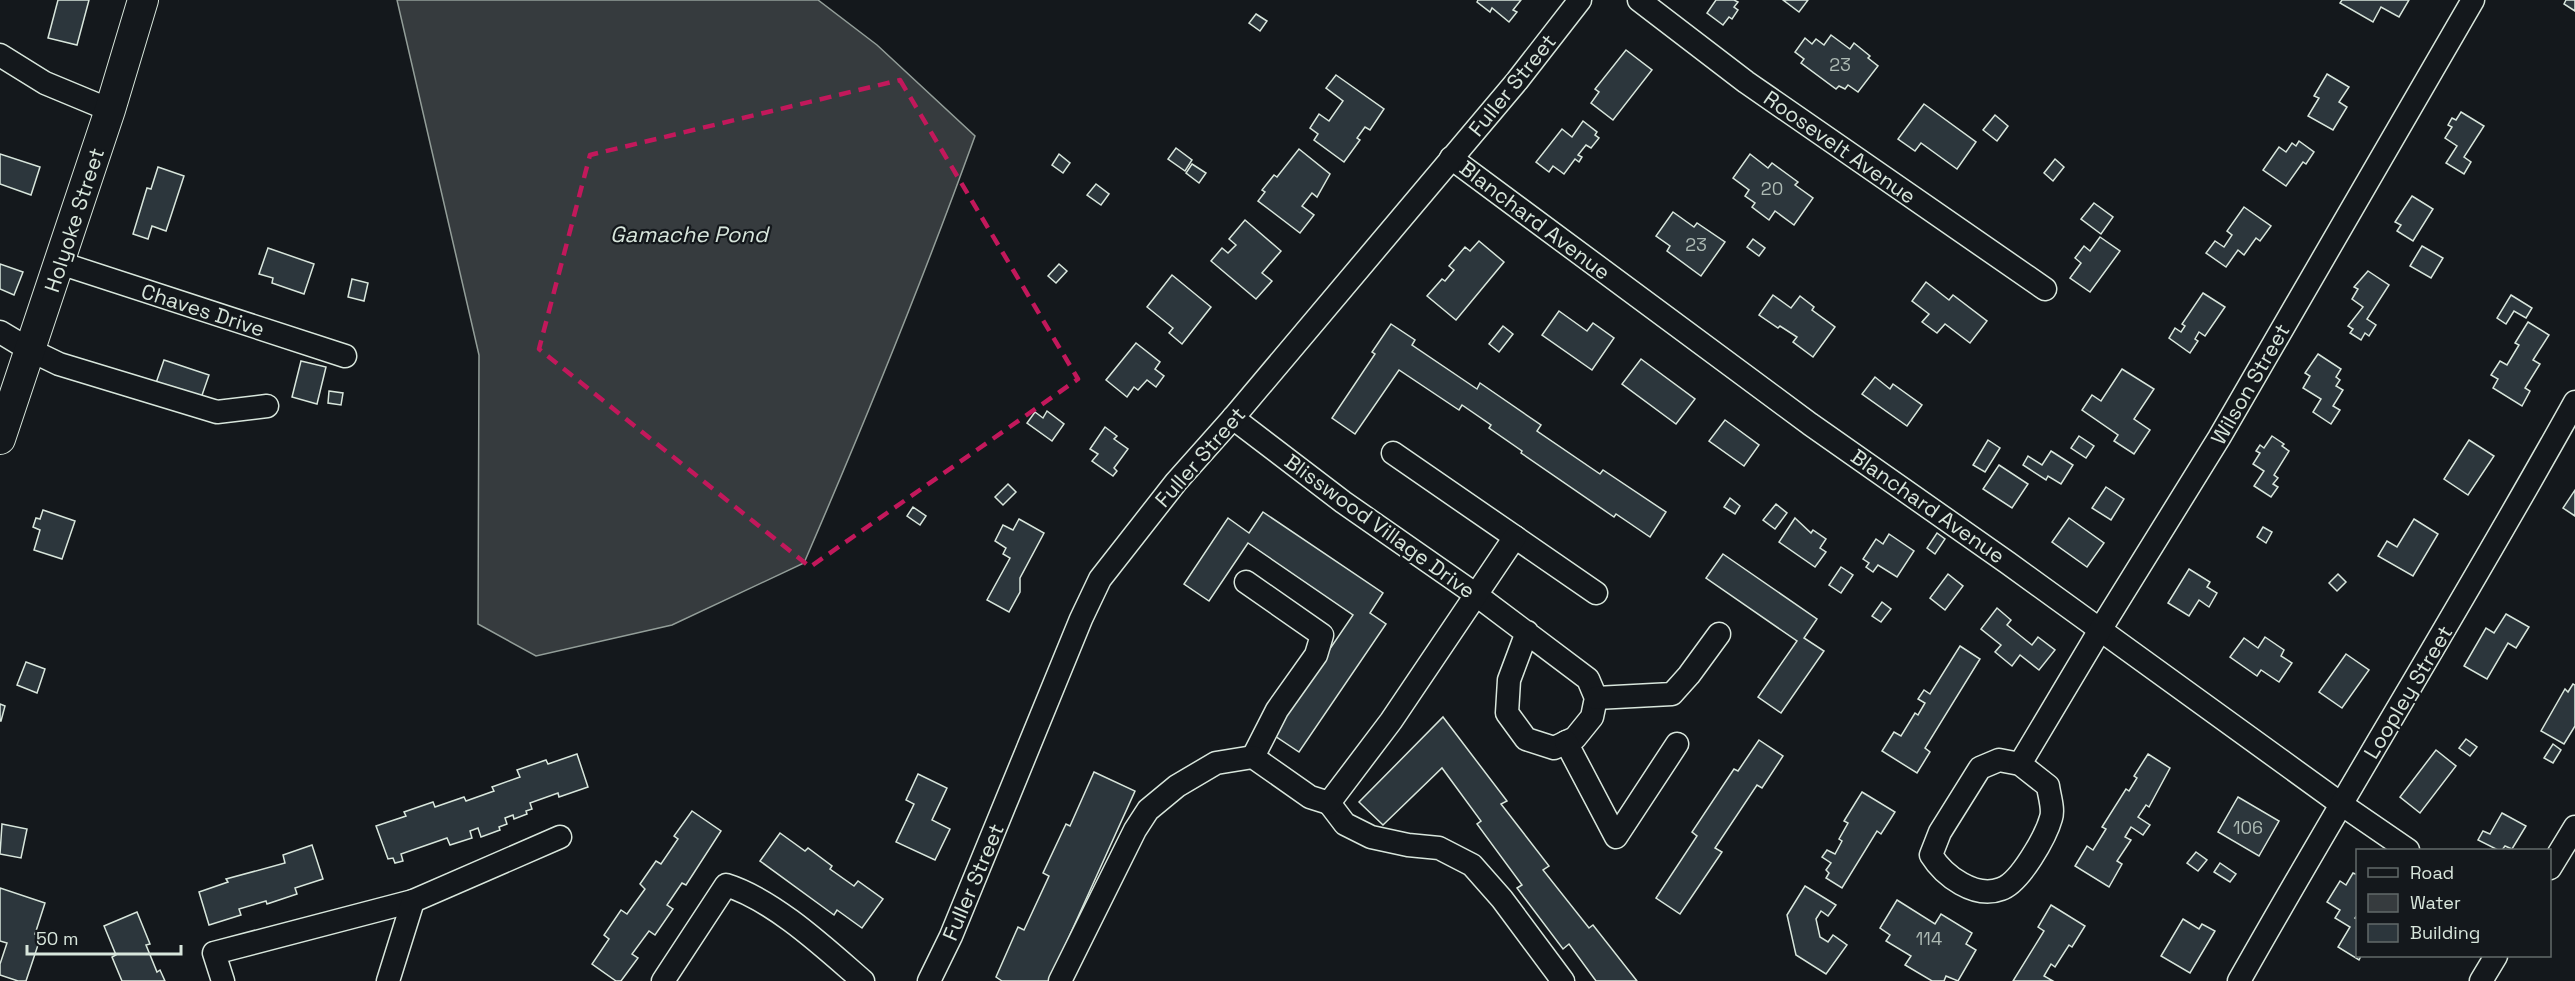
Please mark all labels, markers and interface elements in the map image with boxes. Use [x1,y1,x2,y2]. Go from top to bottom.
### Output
street label: Fuller Street [1462,28,1562,142]
house number: 23 [1829,53,1851,76]
street label: Roosevelt Avenue [1759,84,1921,210]
street label: Holyoke Street [38,144,110,296]
street label: Blanchard Avenue [1454,155,1616,285]
house number: 20 [1761,177,1783,200]
water label: Gamache Pond [610,220,771,248]
house number: 23 [1685,233,1707,256]
street label: Chaves Drive [138,277,268,343]
street label: Wilson Street [2205,319,2295,449]
street label: Fuller Street [1149,401,1251,513]
street label: Blanchard Avenue [1846,443,2010,569]
street label: Blisswood Village Drive [1279,448,1481,604]
street label: Loopley Street [2358,620,2458,764]
house number: 106 [2233,816,2263,839]
street label: Fuller Street [936,819,1010,945]
legend [2356,849,2551,957]
text: Road [2410,861,2454,884]
text: Water [2410,891,2461,914]
scale bar [27,918,182,956]
text: Building [2410,921,2480,944]
text: 50 m [36,927,78,950]
house number: 114 [1916,927,1942,950]

